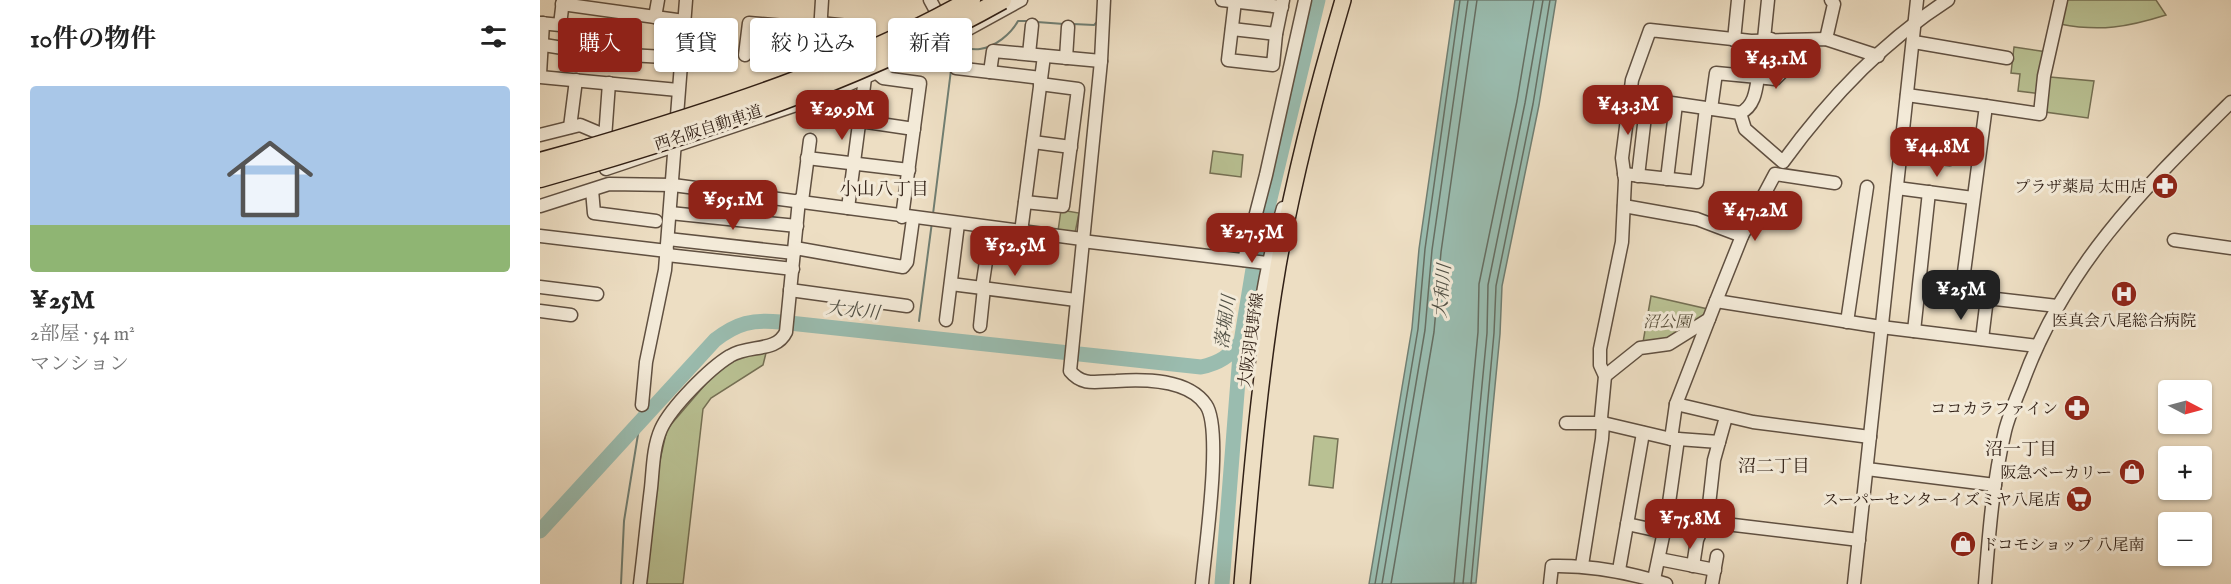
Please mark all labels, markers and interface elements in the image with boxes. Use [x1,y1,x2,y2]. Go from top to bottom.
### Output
chip: 購入 [558,18,642,72]
chip: 賃貸 [654,18,738,72]
chip: 絞り込み [750,18,876,72]
chip: 新着 [888,18,972,72]
icon: filters [477,20,510,53]
text: 10件の物件 [30,23,156,56]
pin: ¥43.1M [1727,39,1825,90]
text: ¥43.1M [1745,46,1807,71]
pin: ¥43.3M [1579,85,1677,136]
pin: ¥29.9M [793,90,891,141]
text: ¥43.3M [1597,92,1659,117]
text: ¥29.9M [810,97,874,122]
street label: 西名阪自動車道 [652,102,765,156]
icon: home [216,125,324,233]
pin: ¥44.8M [1888,127,1986,178]
text: ¥44.8M [1904,134,1970,159]
pharmacy icon: プラザ薬局 太田店 [2150,171,2180,201]
place label: プラザ薬局 太田店 [2015,178,2146,198]
district label: 小山八丁目 [839,179,929,202]
pin: ¥95.1M [684,180,782,231]
text: ¥95.1M [702,187,764,212]
pin: ¥47.2M [1706,191,1804,242]
text: ¥47.2M [1722,198,1788,223]
pin: ¥27.5M [1203,213,1301,264]
text: ¥27.5M [1220,220,1284,245]
pin: ¥52.5M [966,226,1064,277]
text: ¥52.5M [984,233,1046,258]
water label: 大和川 [1430,261,1457,319]
pin: ¥25M [1925,270,1997,321]
text: ¥25M [1936,277,1986,302]
hospital icon: 医真会八尾総合病院 [2109,279,2139,309]
text: ¥25M [30,284,95,317]
street label: 大阪羽曳野線 [1235,291,1269,389]
water label: 落堀川 [1211,292,1242,351]
water label: 大水川 [825,297,883,326]
place label: 医真会八尾総合病院 [2052,312,2196,332]
park label: 沼公園 [1643,313,1694,333]
text: 2部屋 · 54 m² [30,322,135,347]
text: マンション [30,352,129,377]
north arrow [2158,380,2212,434]
map controls [2158,380,2212,566]
pharmacy icon: ココカラファイン [2062,393,2092,423]
place label: ココカラファイン [1930,400,2058,420]
district label: 沼一丁目 [1985,439,2057,462]
button: + [2158,446,2212,500]
district label: 沼二丁目 [1738,456,1810,479]
shop icon: 阪急ベーカリー [2117,457,2147,487]
place label: 阪急ベーカリー [2000,464,2112,484]
supermarket icon: スーパーセンターイズミヤ八尾店 [2064,484,2094,514]
place label: スーパーセンターイズミヤ八尾店 [1823,491,2060,511]
pin: ¥75.8M [1641,499,1739,550]
text: ¥75.8M [1659,506,1721,531]
button: − [2158,512,2212,566]
shop icon: ドコモショップ 八尾南 [1948,529,1978,559]
place label: ドコモショップ 八尾南 [1982,536,2145,556]

